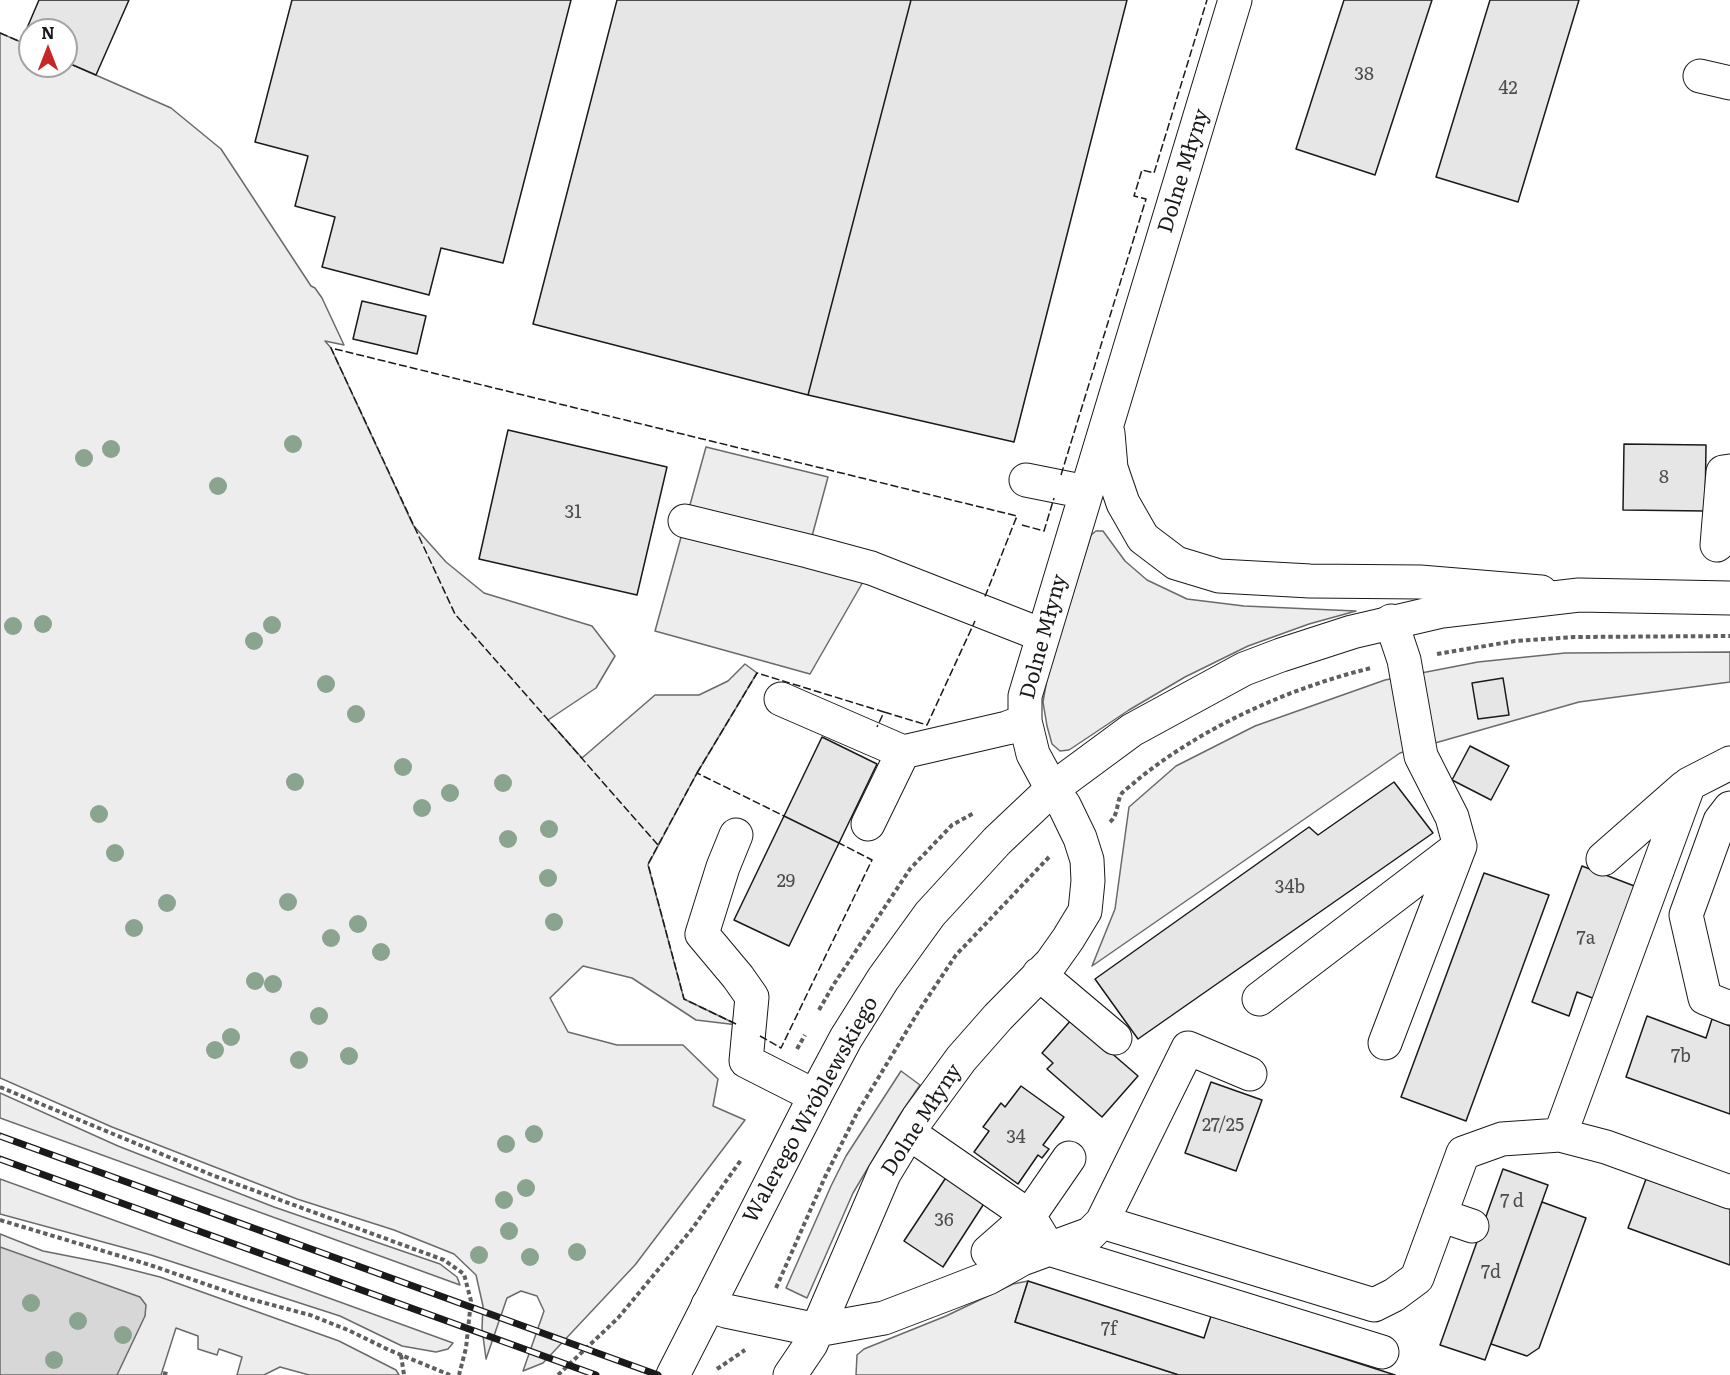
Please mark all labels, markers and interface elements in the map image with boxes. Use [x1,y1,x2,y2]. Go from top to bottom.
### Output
north arrow [18,18,78,78]
text: N [41,20,55,44]
house number: 38 [1354,64,1374,86]
house number: 42 [1498,78,1518,100]
street label: Dolne Młyny [1153,106,1215,236]
house number: 8 [1659,467,1669,489]
house number: 31 [564,502,582,524]
street label: Dolne Młyny [1015,572,1073,702]
house number: 29 [777,871,795,893]
house number: 34b [1275,877,1305,899]
house number: 7a [1577,928,1595,950]
street label: Walerego Wróblewskiego [738,992,884,1228]
house number: 7b [1671,1046,1691,1068]
street label: Dolne Młyny [876,1059,968,1181]
house number: 27/25 [1202,1115,1244,1137]
house number: 34 [1006,1127,1026,1149]
house number: 7 d [1500,1191,1524,1213]
house number: 36 [934,1210,954,1232]
house number: 7d [1481,1262,1501,1284]
house number: 7f [1101,1319,1117,1341]

